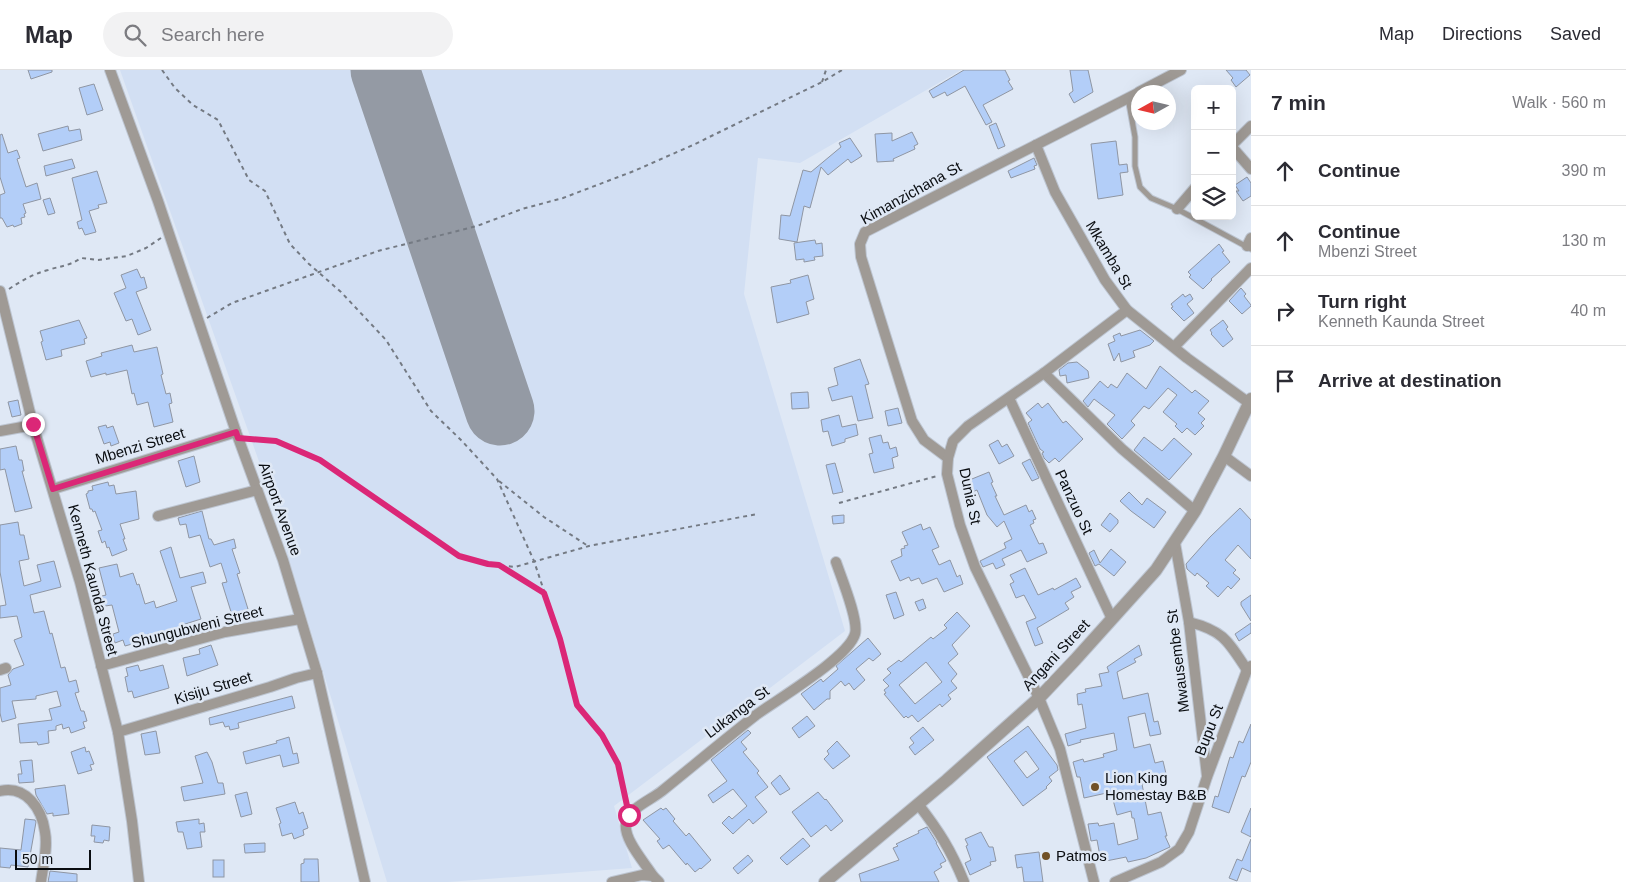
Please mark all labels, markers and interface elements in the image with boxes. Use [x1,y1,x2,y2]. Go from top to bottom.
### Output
search box [103,12,453,57]
text: Map [25,21,73,48]
icon: search [121,21,149,49]
text: Search here [161,24,265,45]
text: Map [1379,24,1414,44]
text: Directions [1442,24,1522,44]
text: Saved [1550,24,1601,44]
north arrow [1131,85,1176,130]
map controls [1191,85,1236,220]
button: + [1191,85,1236,130]
text: 7 min [1271,91,1326,114]
text: Walk · 560 m [1512,94,1606,111]
button: − [1191,130,1236,175]
street label: Kimanzichana St [857,157,965,227]
icon: ahead [1271,157,1299,185]
text: Continue [1318,160,1400,181]
text: 390 m [1562,162,1606,179]
button: layers [1191,175,1236,220]
street label: Mkamba St [1083,218,1137,292]
text: Continue [1318,221,1400,242]
icon: ahead [1271,227,1299,255]
text: 130 m [1562,232,1606,249]
text: Mbenzi Street [1318,243,1417,260]
text: Turn right [1318,291,1406,312]
icon: right [1271,297,1299,325]
text: 40 m [1570,302,1606,319]
text: Kenneth Kaunda Street [1318,313,1484,330]
icon: arrive [1271,367,1299,395]
text: Arrive at destination [1318,370,1502,391]
route end [22,413,45,436]
street label: Mbenzi Street [93,424,187,467]
street label: Airport Avenue [256,460,305,558]
street label: Dunia St [956,466,985,527]
street label: Panzuo St [1052,467,1097,537]
street label: Kenneth Kaunda Street [65,502,122,658]
street label: Shungubweni Street [129,602,265,651]
street label: Mwausembe St [1163,608,1192,713]
street label: Angani Street [1018,615,1093,694]
street label: Kisiju Street [172,667,254,707]
street label: Lukanga St [701,681,773,741]
street label: Bupu St [1191,701,1226,758]
place label: Lion King Homestay B&B [1105,769,1207,803]
marker: Lion King Homestay B&B [1089,781,1101,793]
route start [618,804,641,827]
scale bar [15,847,91,870]
place label: Patmos [1056,847,1107,864]
marker: Patmos [1040,850,1052,862]
text: 50 m [22,851,53,867]

